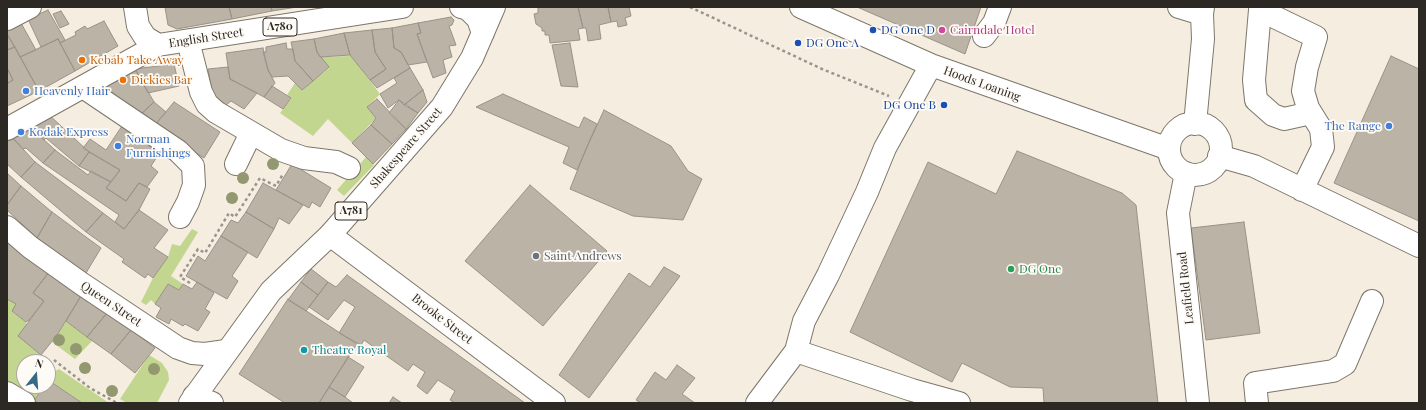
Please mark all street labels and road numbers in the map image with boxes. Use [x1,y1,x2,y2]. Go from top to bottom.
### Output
road number: A780 [263,18,297,36]
street label: English Street [168,25,244,51]
street label: Hoods Loaning [941,63,1023,105]
street label: Shakespeare Street [367,105,445,191]
road number: A781 [335,202,367,220]
street label: Leafield Road [1175,251,1197,325]
street label: Queen Street [78,278,144,330]
street label: Brooke Street [409,291,475,347]

